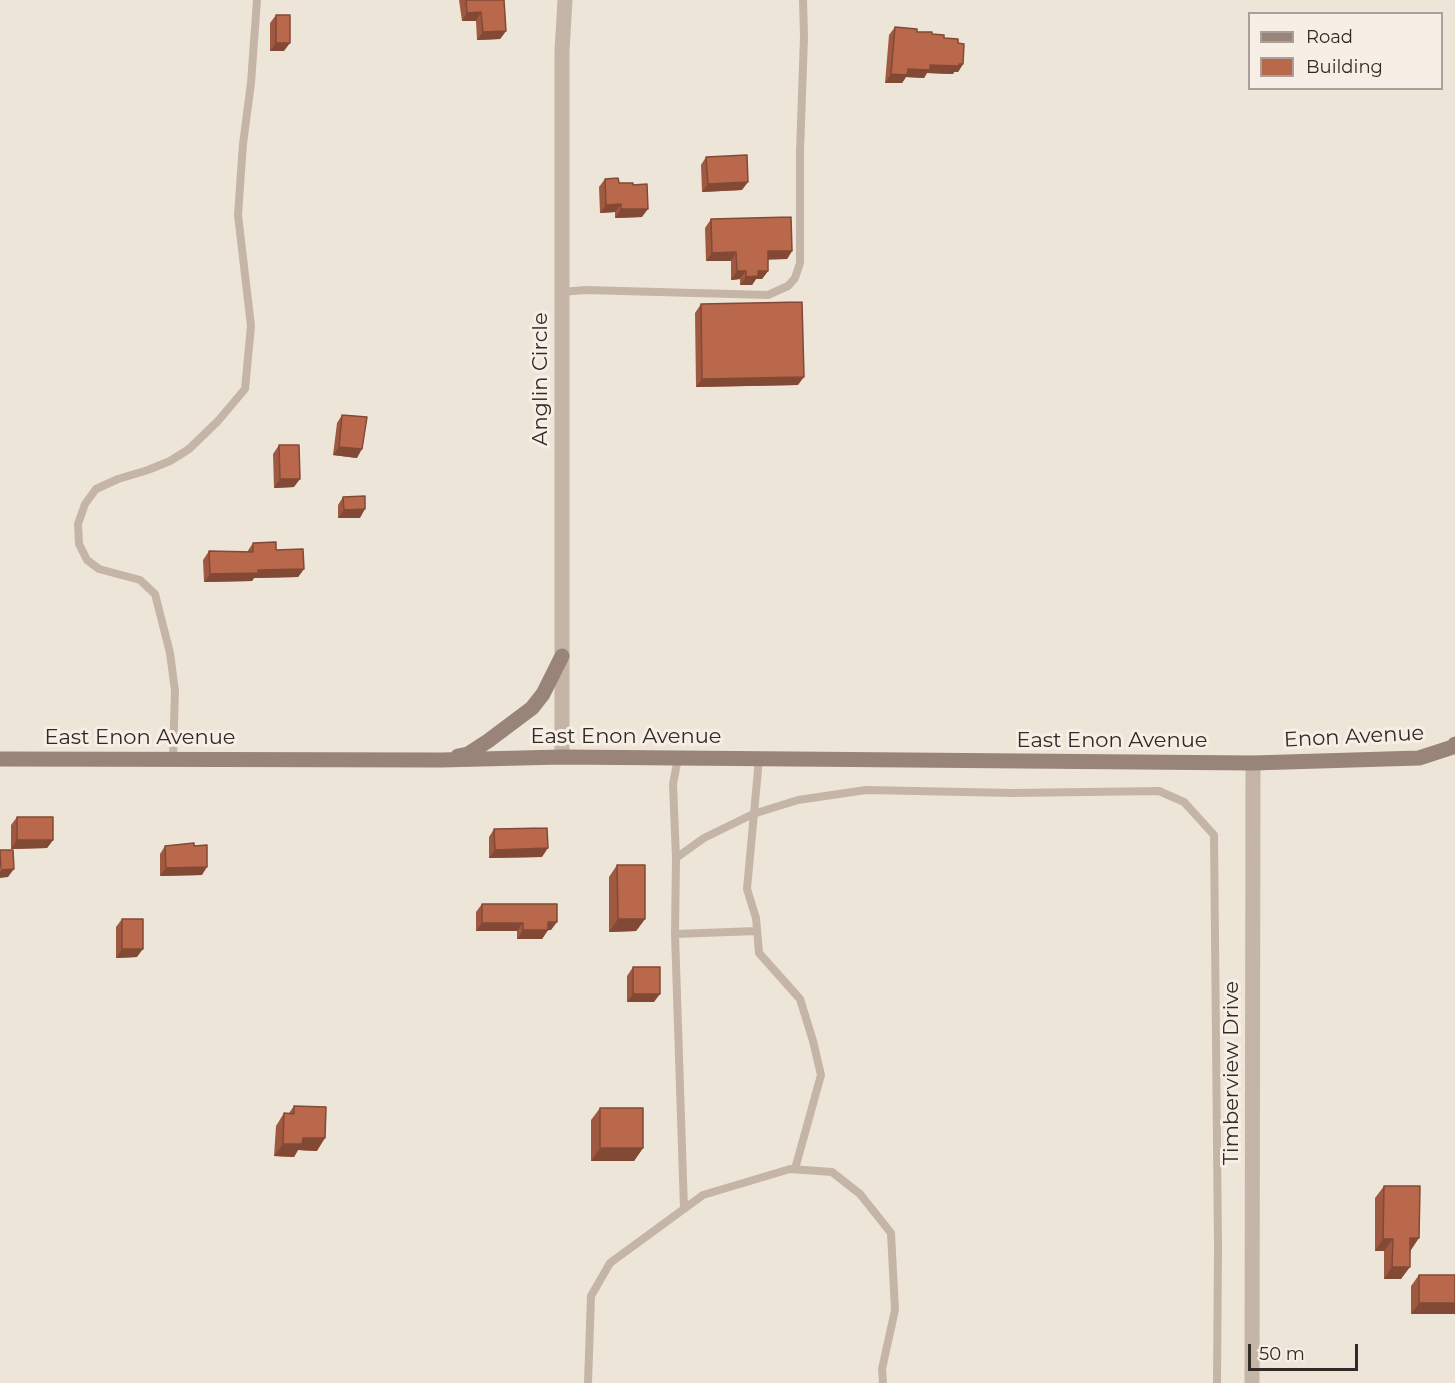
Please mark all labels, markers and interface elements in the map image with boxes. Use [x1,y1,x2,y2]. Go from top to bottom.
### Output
legend [1248,12,1443,90]
text: Road [1306,26,1353,48]
text: Building [1306,56,1383,78]
street label: Anglin Circle [528,312,554,446]
street label: Enon Avenue [1283,721,1425,753]
street label: East Enon Avenue [531,724,721,750]
street label: East Enon Avenue [45,725,235,751]
street label: East Enon Avenue [1017,728,1207,754]
street label: Timberview Drive [1219,981,1245,1165]
scale bar [1251,1332,1360,1370]
text: 50 m [1259,1343,1305,1365]

